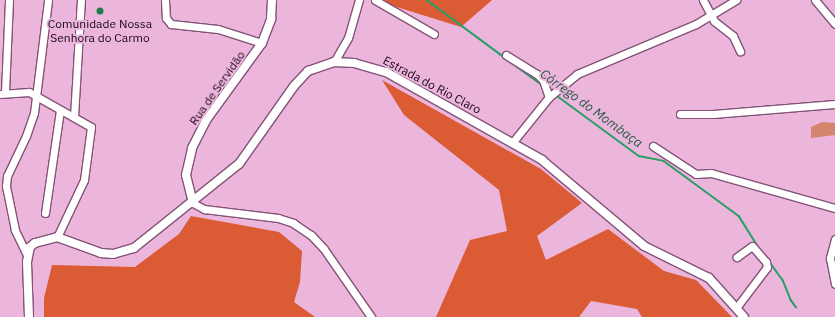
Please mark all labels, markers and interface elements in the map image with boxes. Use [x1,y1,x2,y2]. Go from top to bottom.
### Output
marker: Comunidade Nossa Senhora do Carmo [95,6,105,16]
place label: Comunidade Nossa Senhora do Carmo [48,17,152,45]
street label: Rua de Servidão [186,48,248,128]
street label: Estrada do Rio Claro [381,53,483,117]
water label: Córrego do Mombaça [537,67,645,151]

